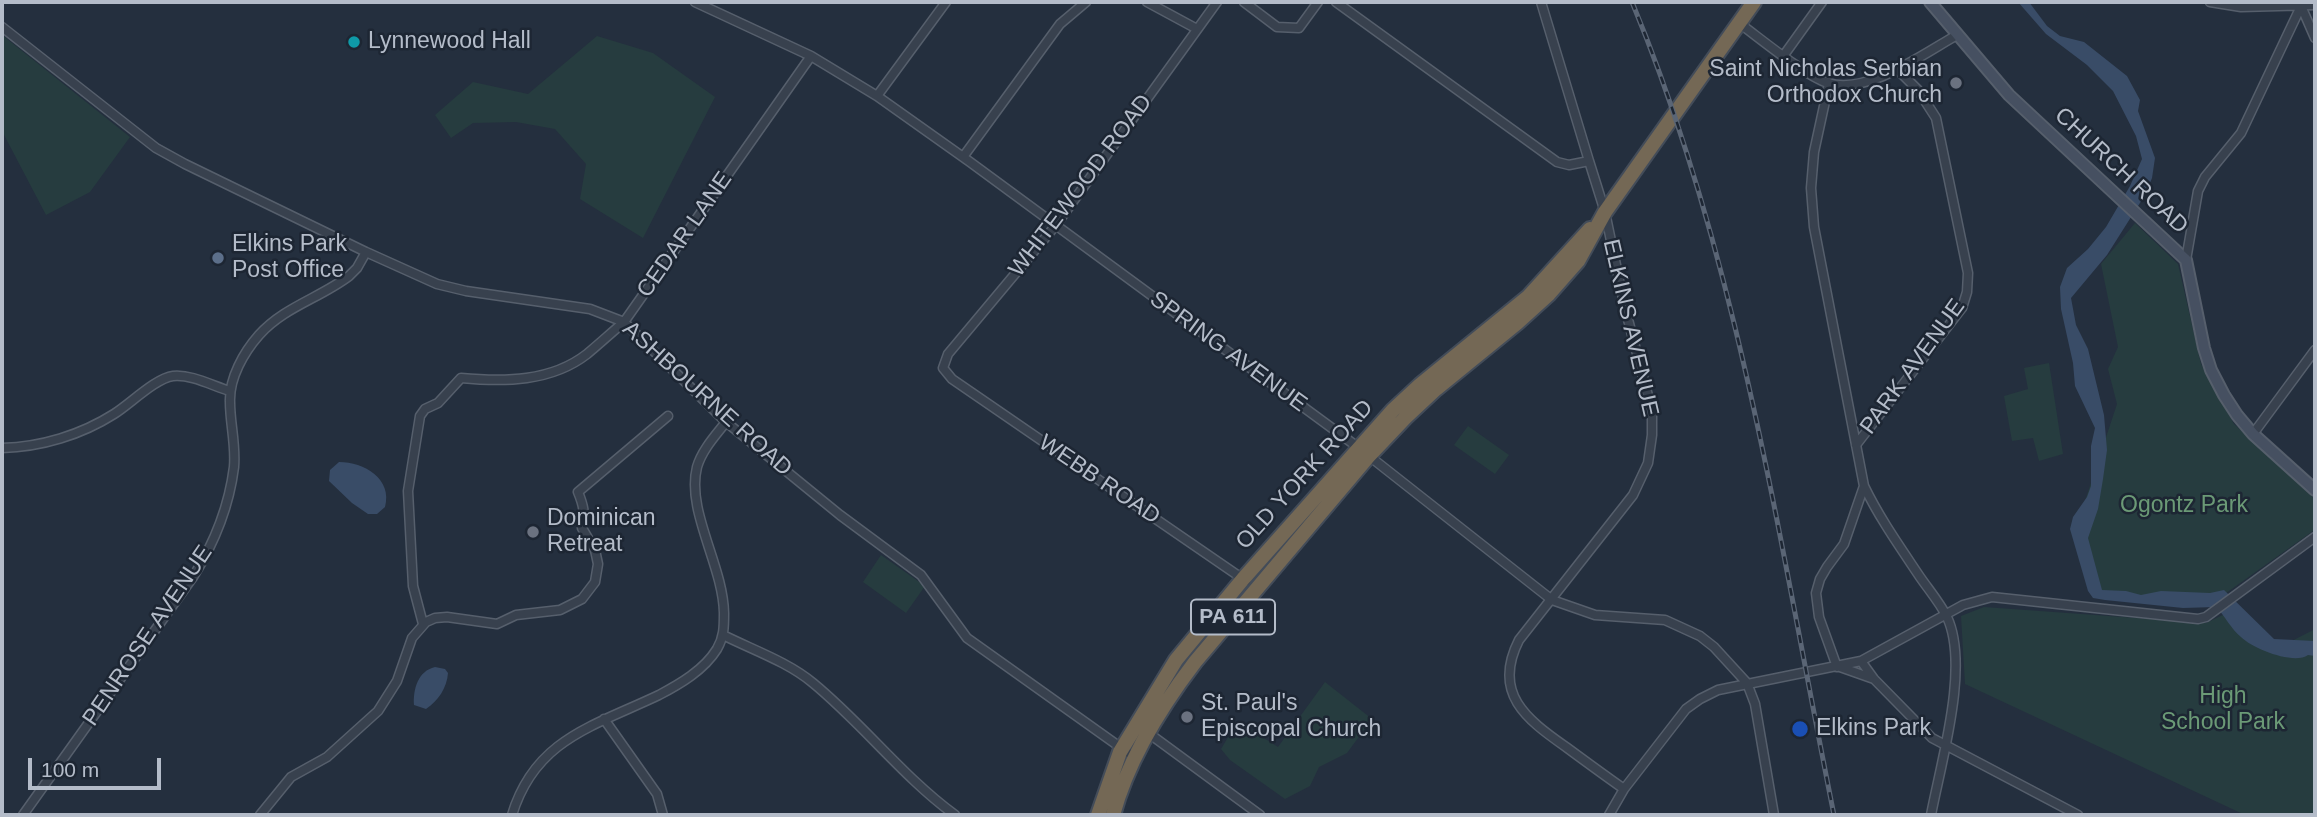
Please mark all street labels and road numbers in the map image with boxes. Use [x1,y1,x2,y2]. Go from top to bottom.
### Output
street label: WHITEWOOD ROAD [1003,89,1159,283]
street label: CHURCH ROAD [2049,102,2193,240]
street label: CEDAR LANE [632,167,738,303]
street label: ELKINS AVENUE [1596,237,1664,419]
street label: SPRING AVENUE [1144,286,1312,418]
street label: PARK AVENUE [1855,294,1971,440]
street label: ASHBOURNE ROAD [617,316,797,482]
street label: OLD YORK ROAD [1231,395,1379,555]
street label: WEBB ROAD [1033,429,1165,531]
street label: PENROSE AVENUE [77,541,219,731]
road number: PA 611 [1191,600,1275,634]

